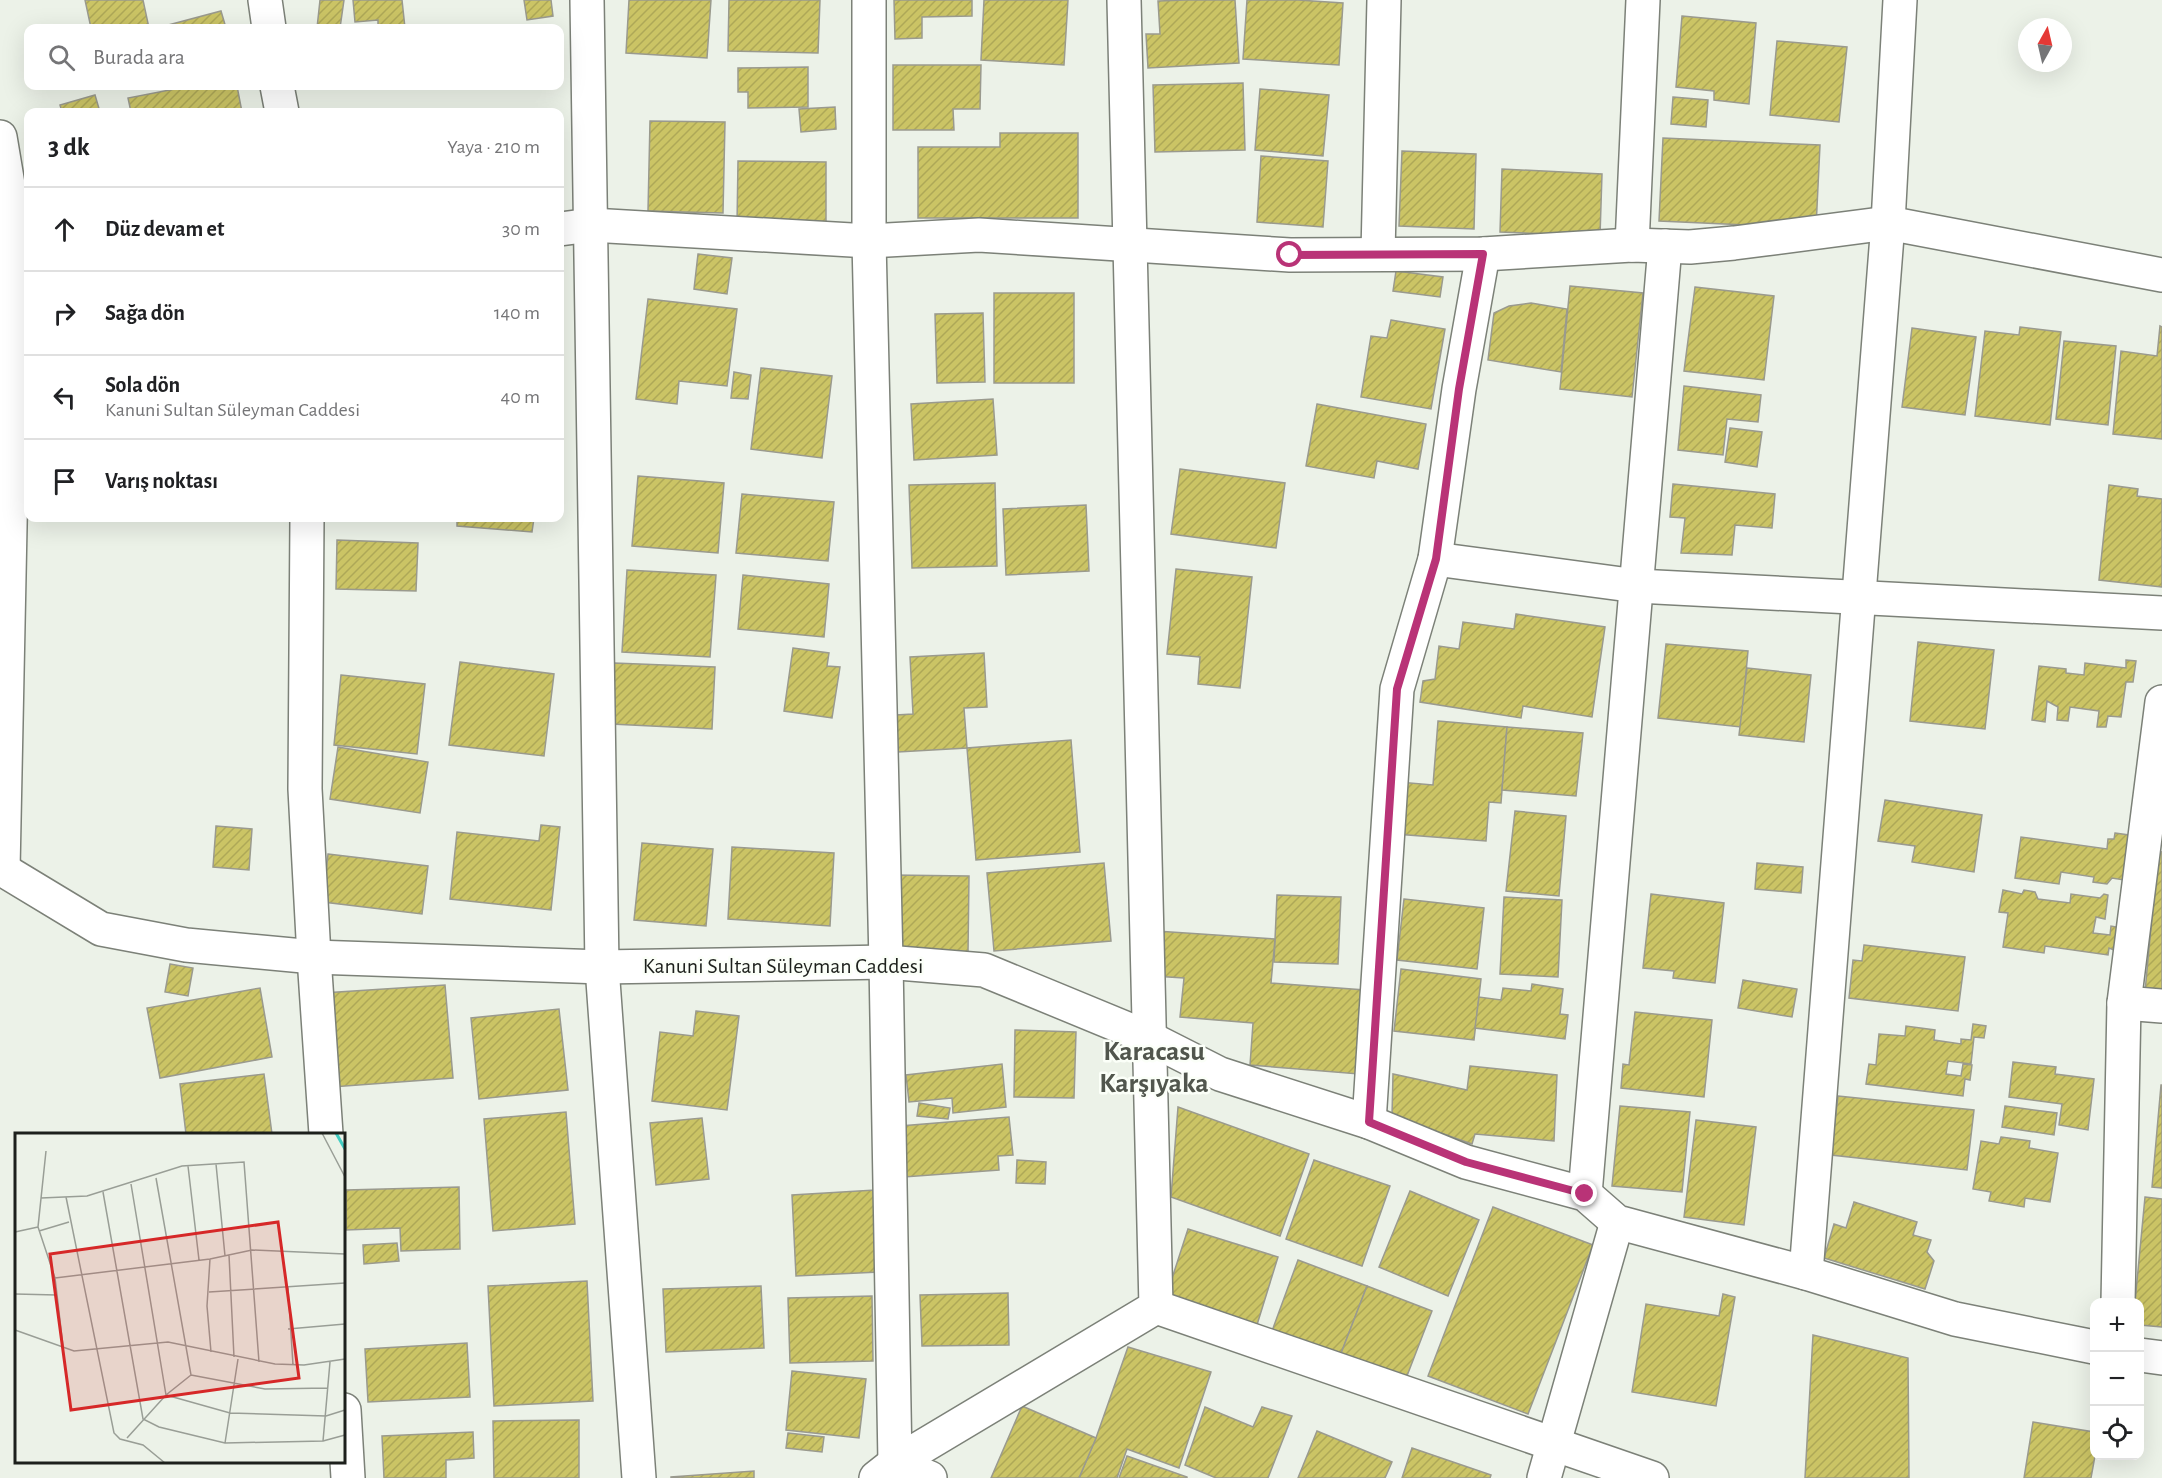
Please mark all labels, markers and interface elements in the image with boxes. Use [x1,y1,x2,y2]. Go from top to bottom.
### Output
north arrow [2018,18,2072,72]
search box [24,24,564,90]
icon: search [45,41,78,74]
text: Burada ara [93,46,185,68]
text: 3 dk [48,134,90,160]
text: Yaya · 210 m [447,137,540,157]
icon: ahead [48,213,81,246]
text: Düz devam et [105,218,224,240]
text: 30 m [502,219,540,239]
route start [1276,241,1302,267]
icon: right [48,297,81,330]
text: Sağa dön [105,302,185,324]
text: 140 m [494,303,540,323]
text: Sola dön [105,374,180,396]
icon: left [48,381,81,414]
text: 40 m [501,387,540,407]
text: Kanuni Sultan Süleyman Caddesi [105,400,360,420]
icon: arrive [48,465,81,498]
text: Varış noktası [105,470,218,492]
street label: Kanuni Sultan Süleyman Caddesi [643,955,923,977]
district label: Karacasu Karşıyaka [1099,1038,1209,1098]
inset map [15,1133,345,1463]
route end [1571,1180,1597,1206]
map controls [2090,1298,2144,1460]
button: + [2090,1298,2144,1352]
button: − [2090,1352,2144,1406]
button: locate [2090,1406,2144,1460]

